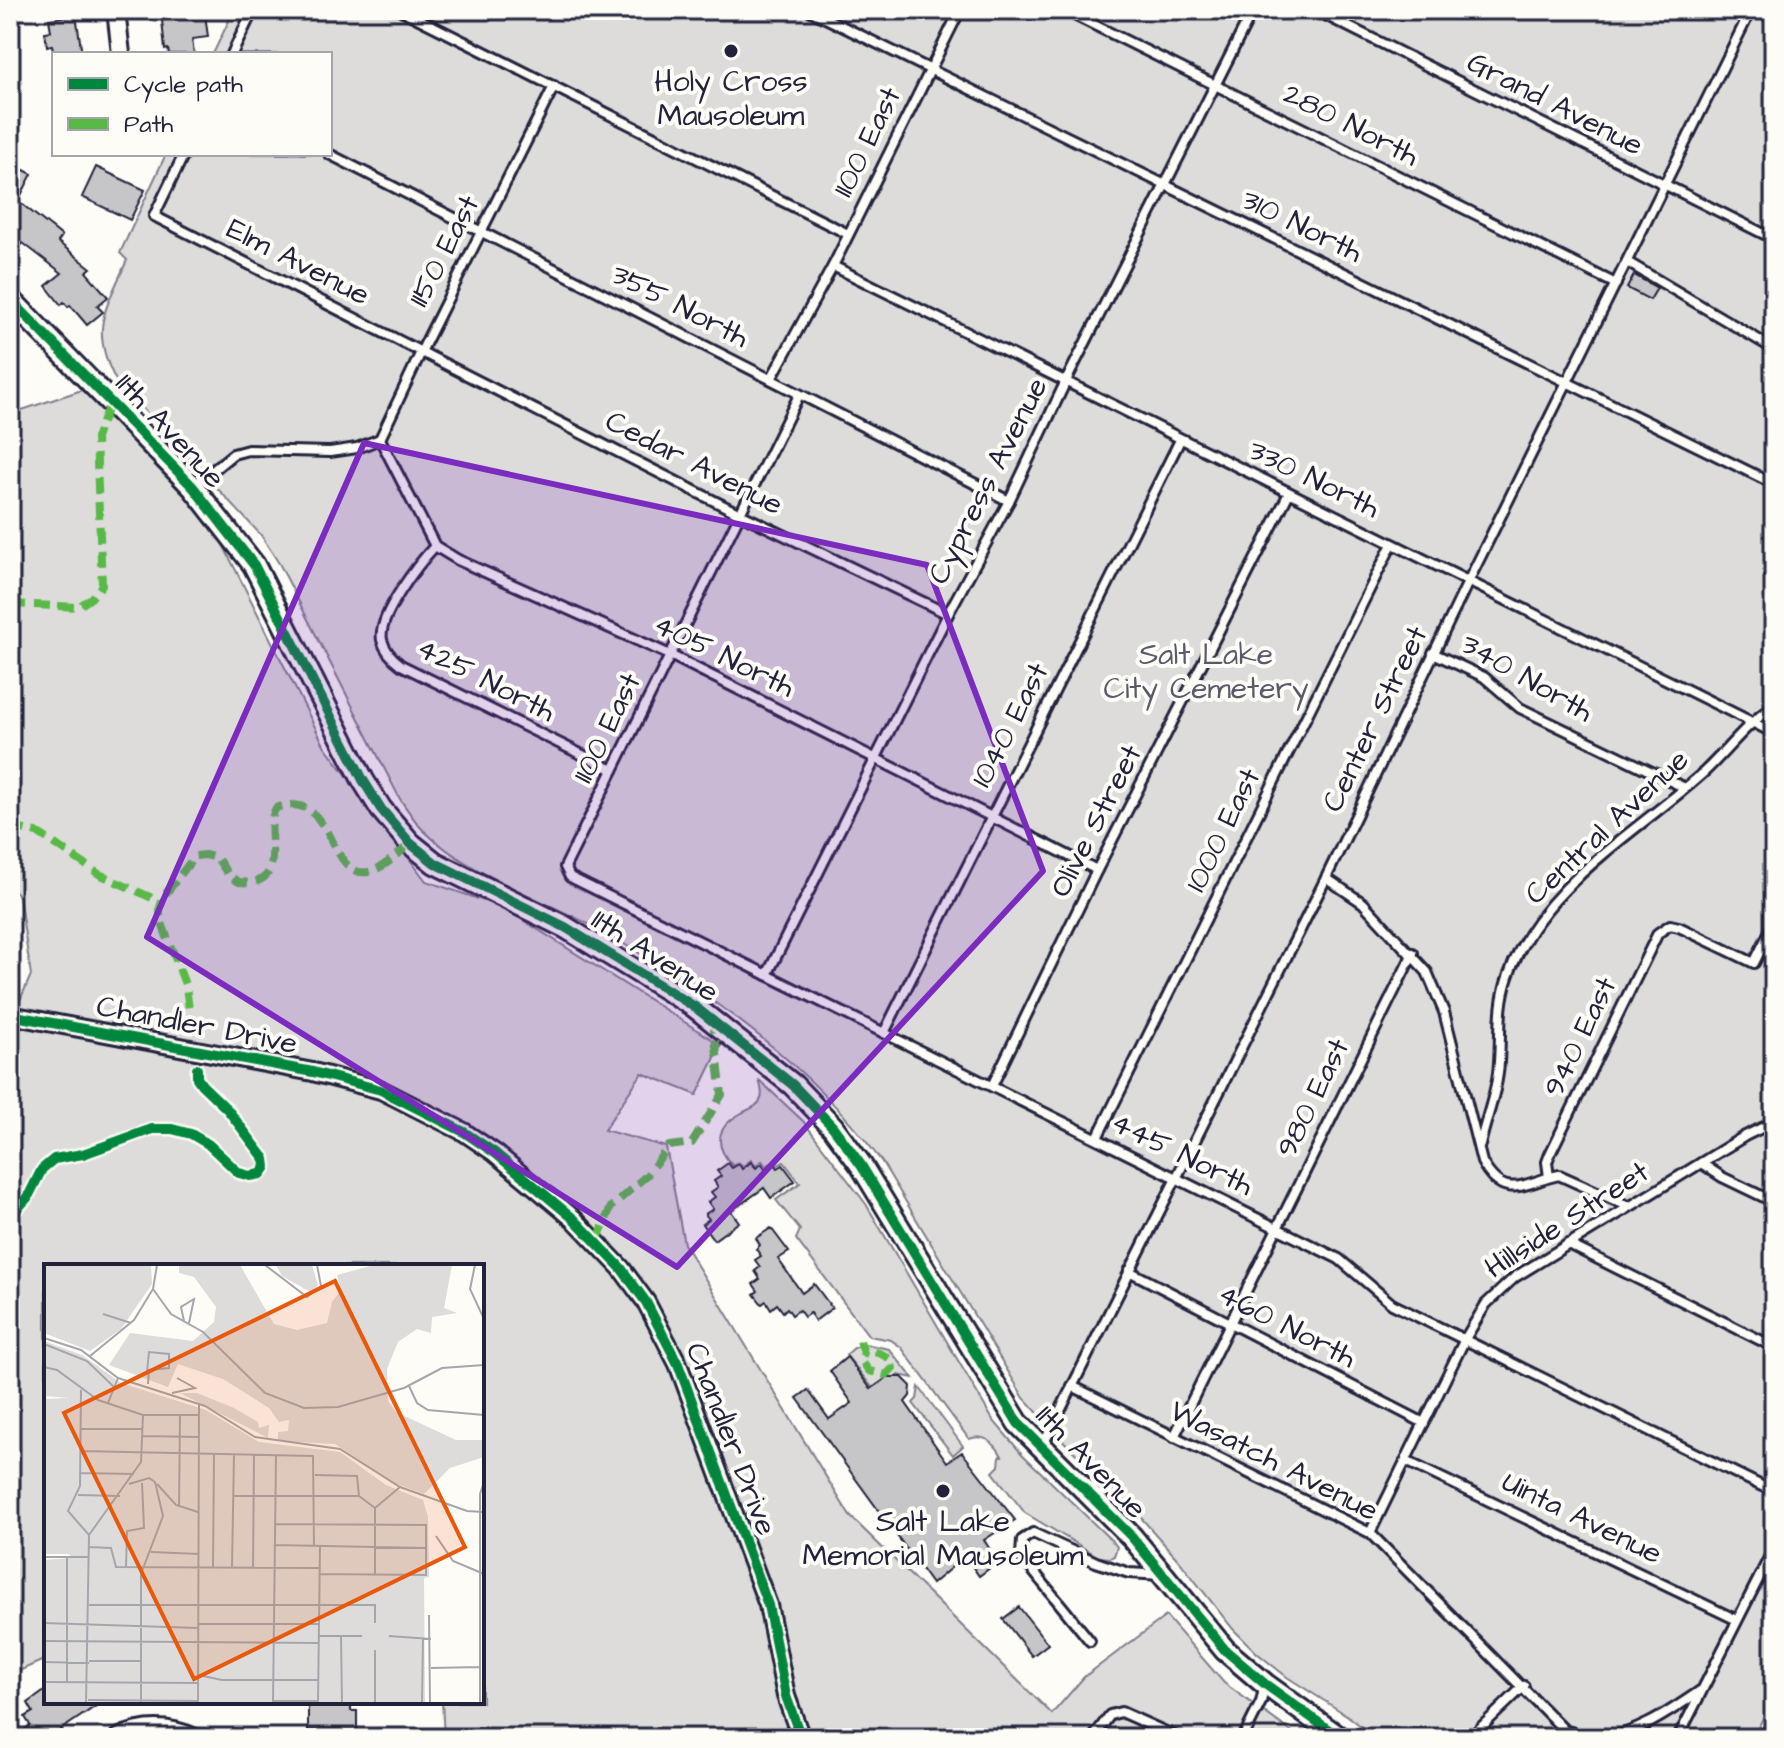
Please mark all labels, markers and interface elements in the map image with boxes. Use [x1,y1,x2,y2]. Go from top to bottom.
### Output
marker: Holy Cross Mausoleum [722,42,740,60]
street label: Grand Avenue [1460,42,1650,166]
legend [52,52,332,156]
place label: Holy Cross Mausoleum [654,61,808,137]
text: Cycle path [124,68,243,103]
street label: 280 North [1276,73,1426,177]
street label: 1100 East [822,80,912,204]
text: Path [124,108,173,142]
street label: 310 North [1235,179,1369,273]
street label: 1150 East [398,188,490,314]
street label: Elm Avenue [219,208,377,316]
street label: 355 North [604,253,756,359]
street label: 11th Avenue [105,364,235,498]
street label: Cypress Avenue [918,370,1059,592]
street label: Cedar Avenue [598,400,790,526]
street label: 330 North [1242,429,1387,529]
street label: 405 North [647,604,802,708]
street label: Center Street [1312,619,1438,819]
street label: 340 North [1453,623,1601,733]
street label: 425 North [410,627,563,733]
park label: Salt Lake City Cemetery [1104,634,1308,711]
street label: 1040 East [961,656,1059,794]
street label: 1100 East [562,666,652,790]
street label: Olive Street [1040,738,1152,904]
street label: Central Avenue [1516,740,1698,914]
street label: 1000 East [1175,761,1271,899]
street label: 11th Avenue [583,899,727,1013]
street label: 940 East [1533,970,1627,1104]
street label: Chandler Drive [93,985,301,1065]
street label: 980 East [1266,1031,1360,1165]
street label: 445 North [1104,1102,1260,1207]
street label: Hillside Street [1477,1151,1657,1289]
inset map [44,1264,484,1704]
street label: 460 North [1211,1273,1363,1379]
street label: Chandler Drive [675,1336,787,1542]
street label: Wasatch Avenue [1162,1390,1386,1532]
street label: 11th Avenue [1026,1396,1156,1528]
street label: Uinta Avenue [1495,1461,1669,1575]
marker: Salt Lake Memorial Mausoleum [934,1482,952,1500]
place label: Salt Lake Memorial Mausoleum [802,1501,1084,1577]

